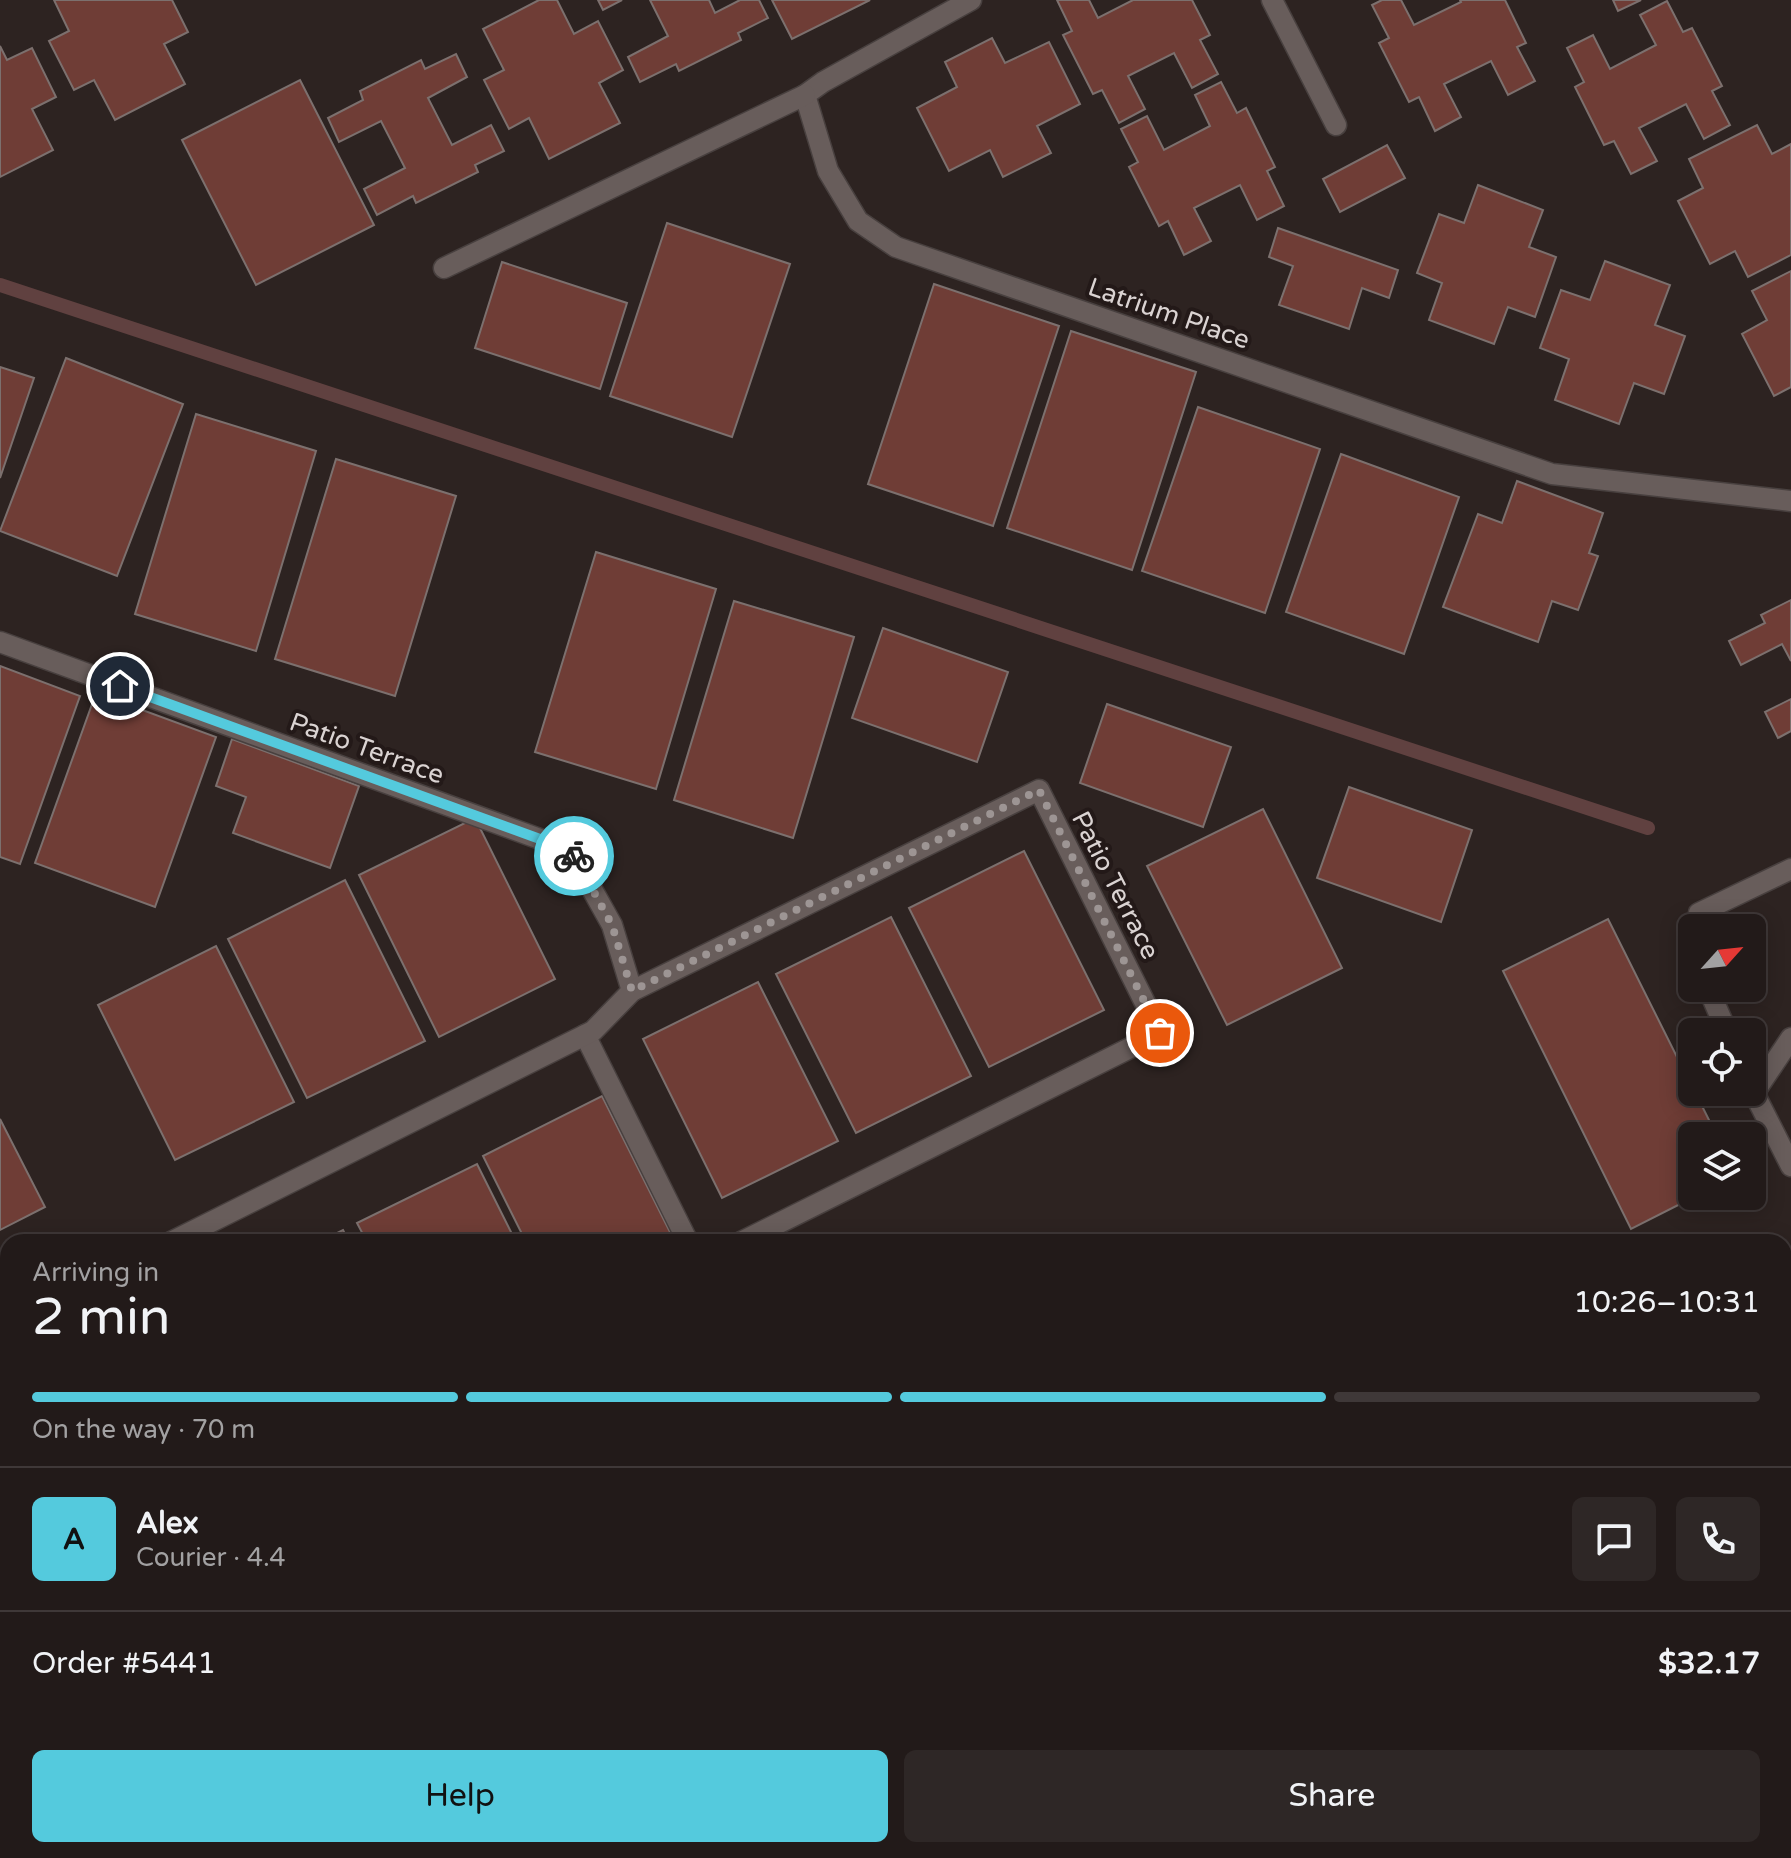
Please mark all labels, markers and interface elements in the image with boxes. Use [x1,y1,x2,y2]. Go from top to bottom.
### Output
street label: Latrium Place [1084,271,1254,356]
pin [86,652,154,720]
icon: home [98,664,142,708]
street label: Patio Terrace [285,706,448,791]
street label: Patio Terrace [1065,806,1166,964]
courier [534,816,614,896]
icon: bike [552,834,596,878]
north arrow [1678,914,1766,1002]
map controls [1678,914,1766,1210]
pin [1126,999,1194,1067]
icon: bag [1138,1011,1182,1055]
button: locate [1678,1018,1766,1106]
button: layers [1678,1122,1766,1210]
text: Arriving in [32,1257,159,1288]
text: 10:26–10:31 [1573,1284,1760,1321]
text: 2 min [32,1286,171,1349]
text: On the way · 70 m [32,1414,255,1445]
button: chat [1572,1497,1656,1581]
button: phone [1676,1497,1760,1581]
text: Alex [136,1505,199,1542]
text: A [63,1521,85,1558]
text: Courier · 4.4 [136,1542,286,1573]
text: Order #5441 [32,1645,216,1682]
text: $32.17 [1658,1645,1760,1682]
button: Help [32,1750,888,1842]
button: Share [904,1750,1760,1842]

